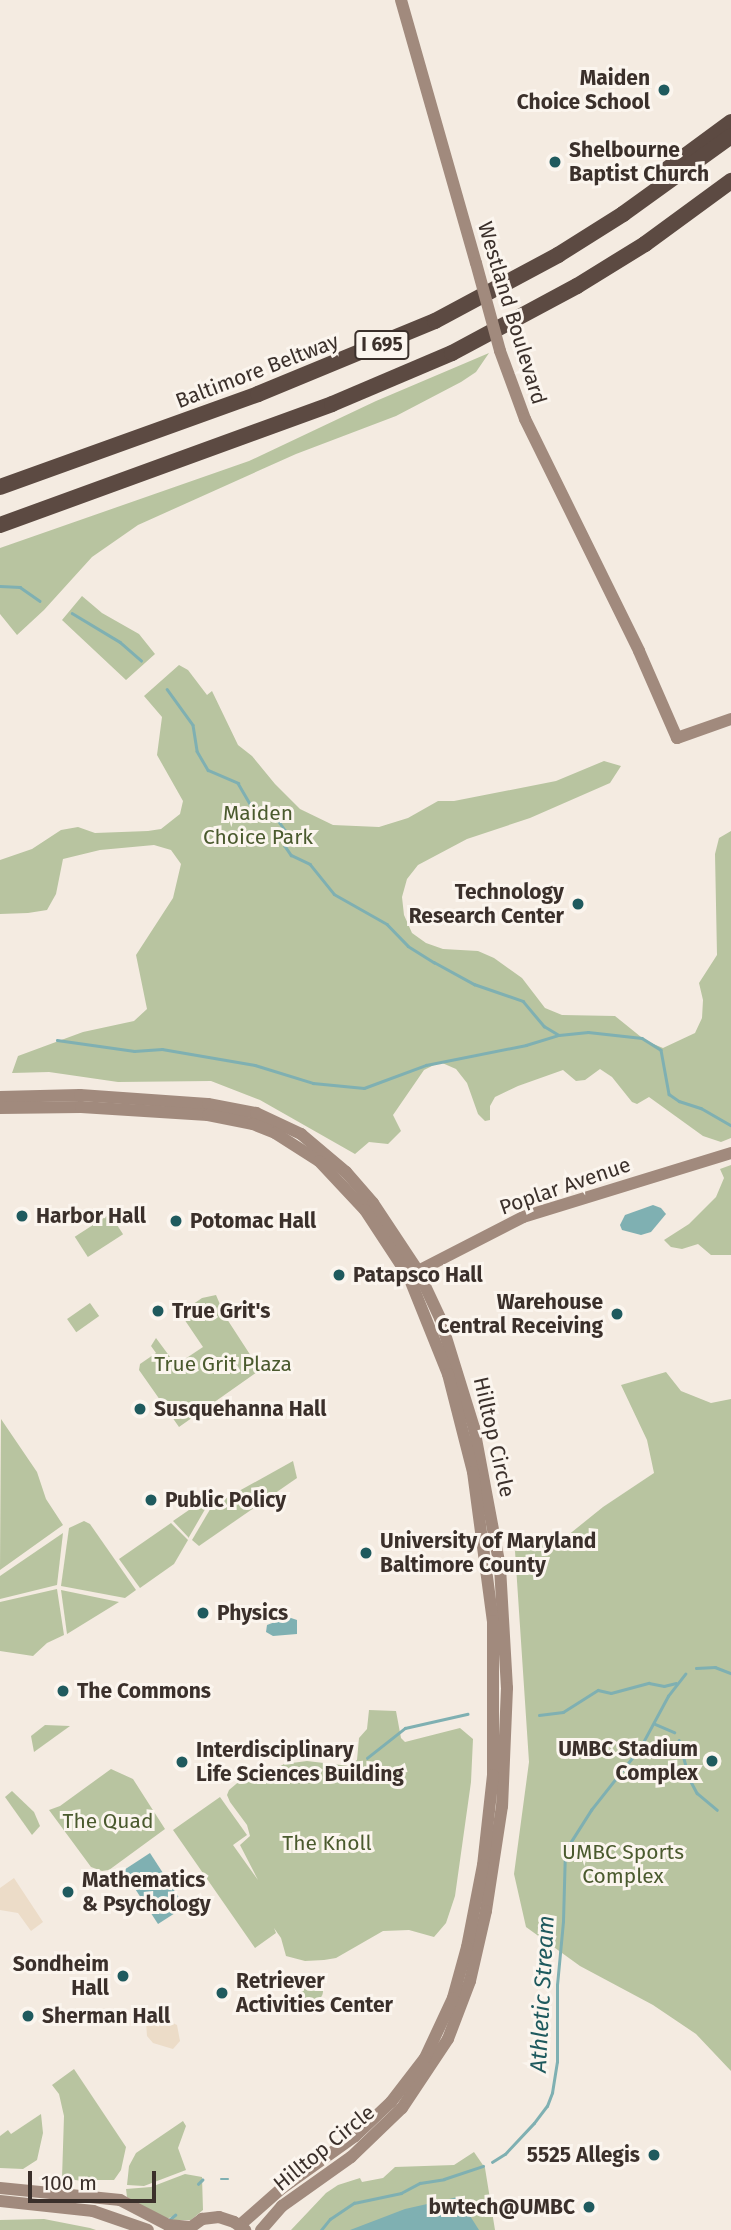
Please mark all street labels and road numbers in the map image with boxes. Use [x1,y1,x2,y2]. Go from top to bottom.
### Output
street label: Westland Boulevard [472,219,552,407]
street label: Baltimore Beltway [172,328,342,414]
road number: I 695 [354,330,410,360]
street label: Poplar Avenue [496,1152,634,1220]
street label: Hilltop Circle [468,1374,520,1500]
street label: Hilltop Circle [268,2100,380,2196]

